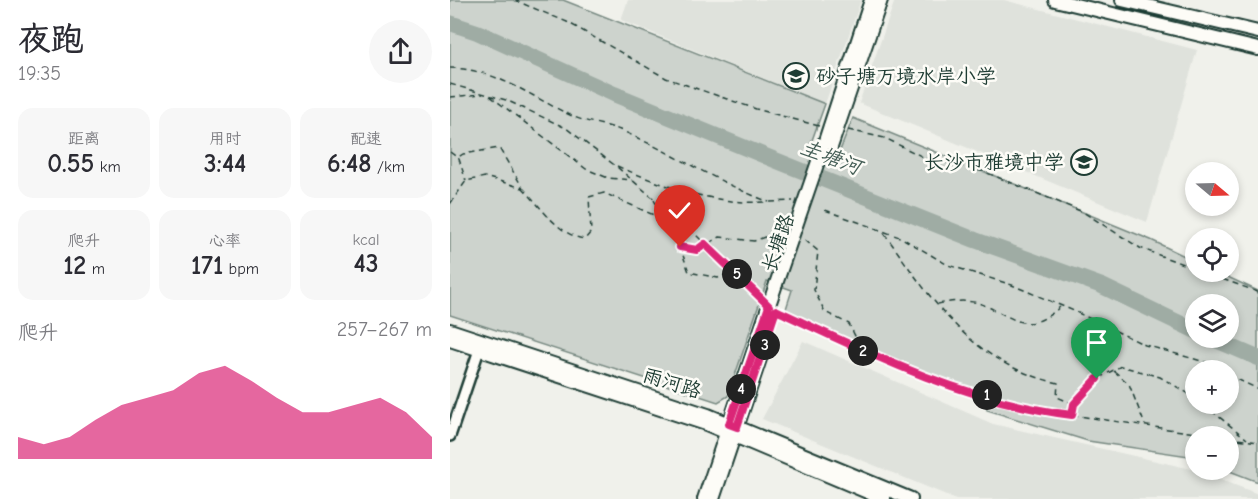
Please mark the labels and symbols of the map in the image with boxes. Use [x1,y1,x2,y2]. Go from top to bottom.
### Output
school or university icon: 砂子塘万境水岸小学 [781,61,811,91]
place label: 砂子塘万境水岸小学 [816,65,996,88]
water label: 圭塘河 [797,135,868,181]
school or university icon: 长沙市雅境中学 [1069,147,1099,177]
place label: 长沙市雅境中学 [924,151,1064,174]
north arrow [1185,162,1239,216]
pin [654,185,705,247]
street label: 长塘路 [757,210,799,275]
pin: 5 [722,259,752,289]
pin [1071,317,1122,379]
pin: 3 [750,330,780,360]
pin: 2 [848,336,878,366]
street label: 雨河路 [640,363,705,403]
pin: 4 [726,374,756,404]
pin: 1 [972,380,1002,410]

